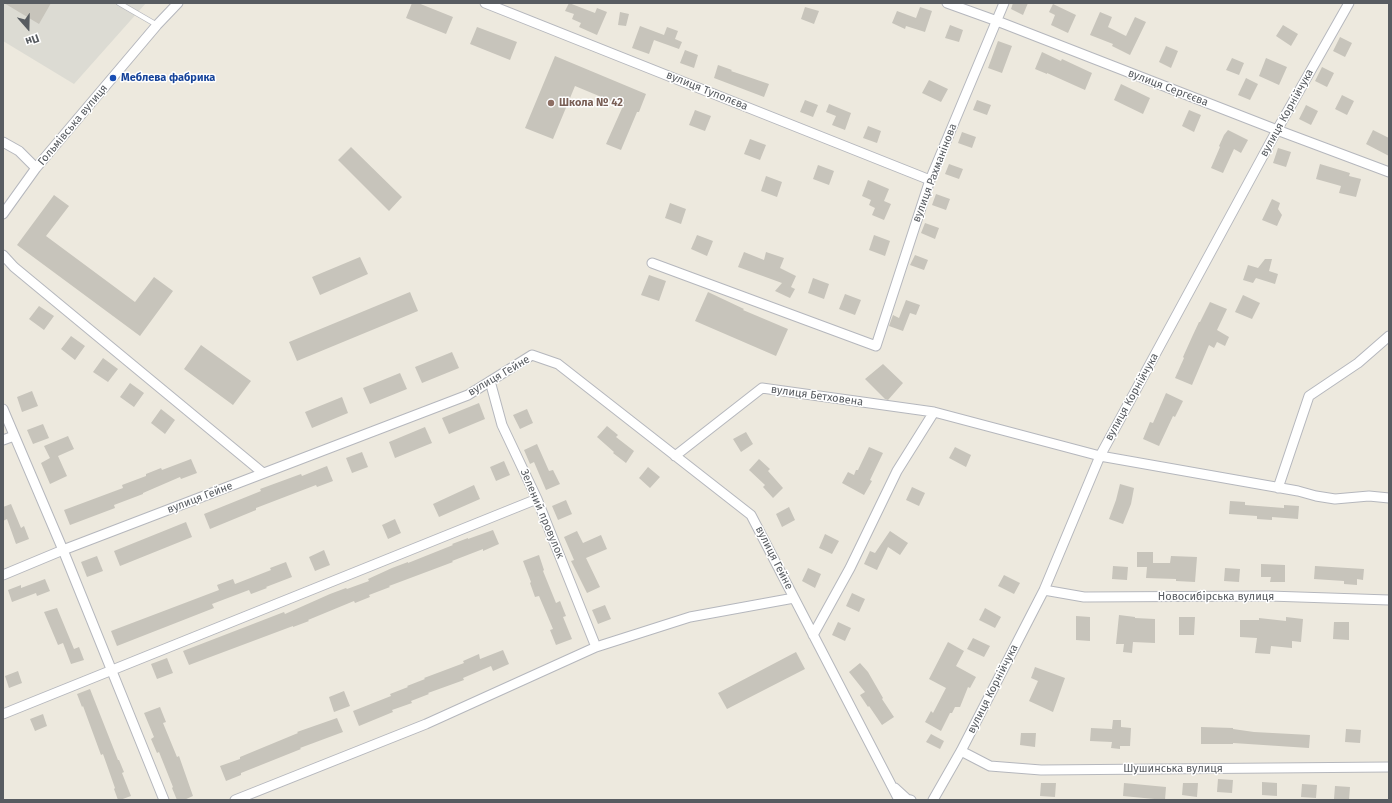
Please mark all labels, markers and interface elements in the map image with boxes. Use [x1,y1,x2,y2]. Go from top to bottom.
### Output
north arrow [8,8,48,48]
text: Пн [24,31,41,48]
street label: вулиця Сергєєва [1126,67,1210,109]
street label: вулиця Корнійчука [1257,67,1317,159]
street label: вулиця Туполєва [664,69,750,113]
place label: Меблева фабрика [121,71,215,85]
marker: Меблева фабрика [108,73,118,83]
street label: Гольмівська вулиця [35,82,111,168]
place label: Школа № 42 [559,96,623,110]
marker: Школа № 42 [546,98,556,108]
street label: вулиця Рахманінова [910,122,960,224]
street label: вулиця Корнійчука [1102,351,1162,443]
street label: вулиця Гейне [466,353,532,399]
street label: вулиця Бетховена [770,383,864,409]
street label: Зелений провулок [517,467,567,561]
street label: вулиця Гейне [165,479,235,517]
street label: вулиця Гейне [752,524,796,592]
street label: Новосибірська вулиця [1158,590,1274,604]
street label: вулиця Корнійчука [965,642,1021,736]
street label: Шушинська вулиця [1123,762,1223,776]

